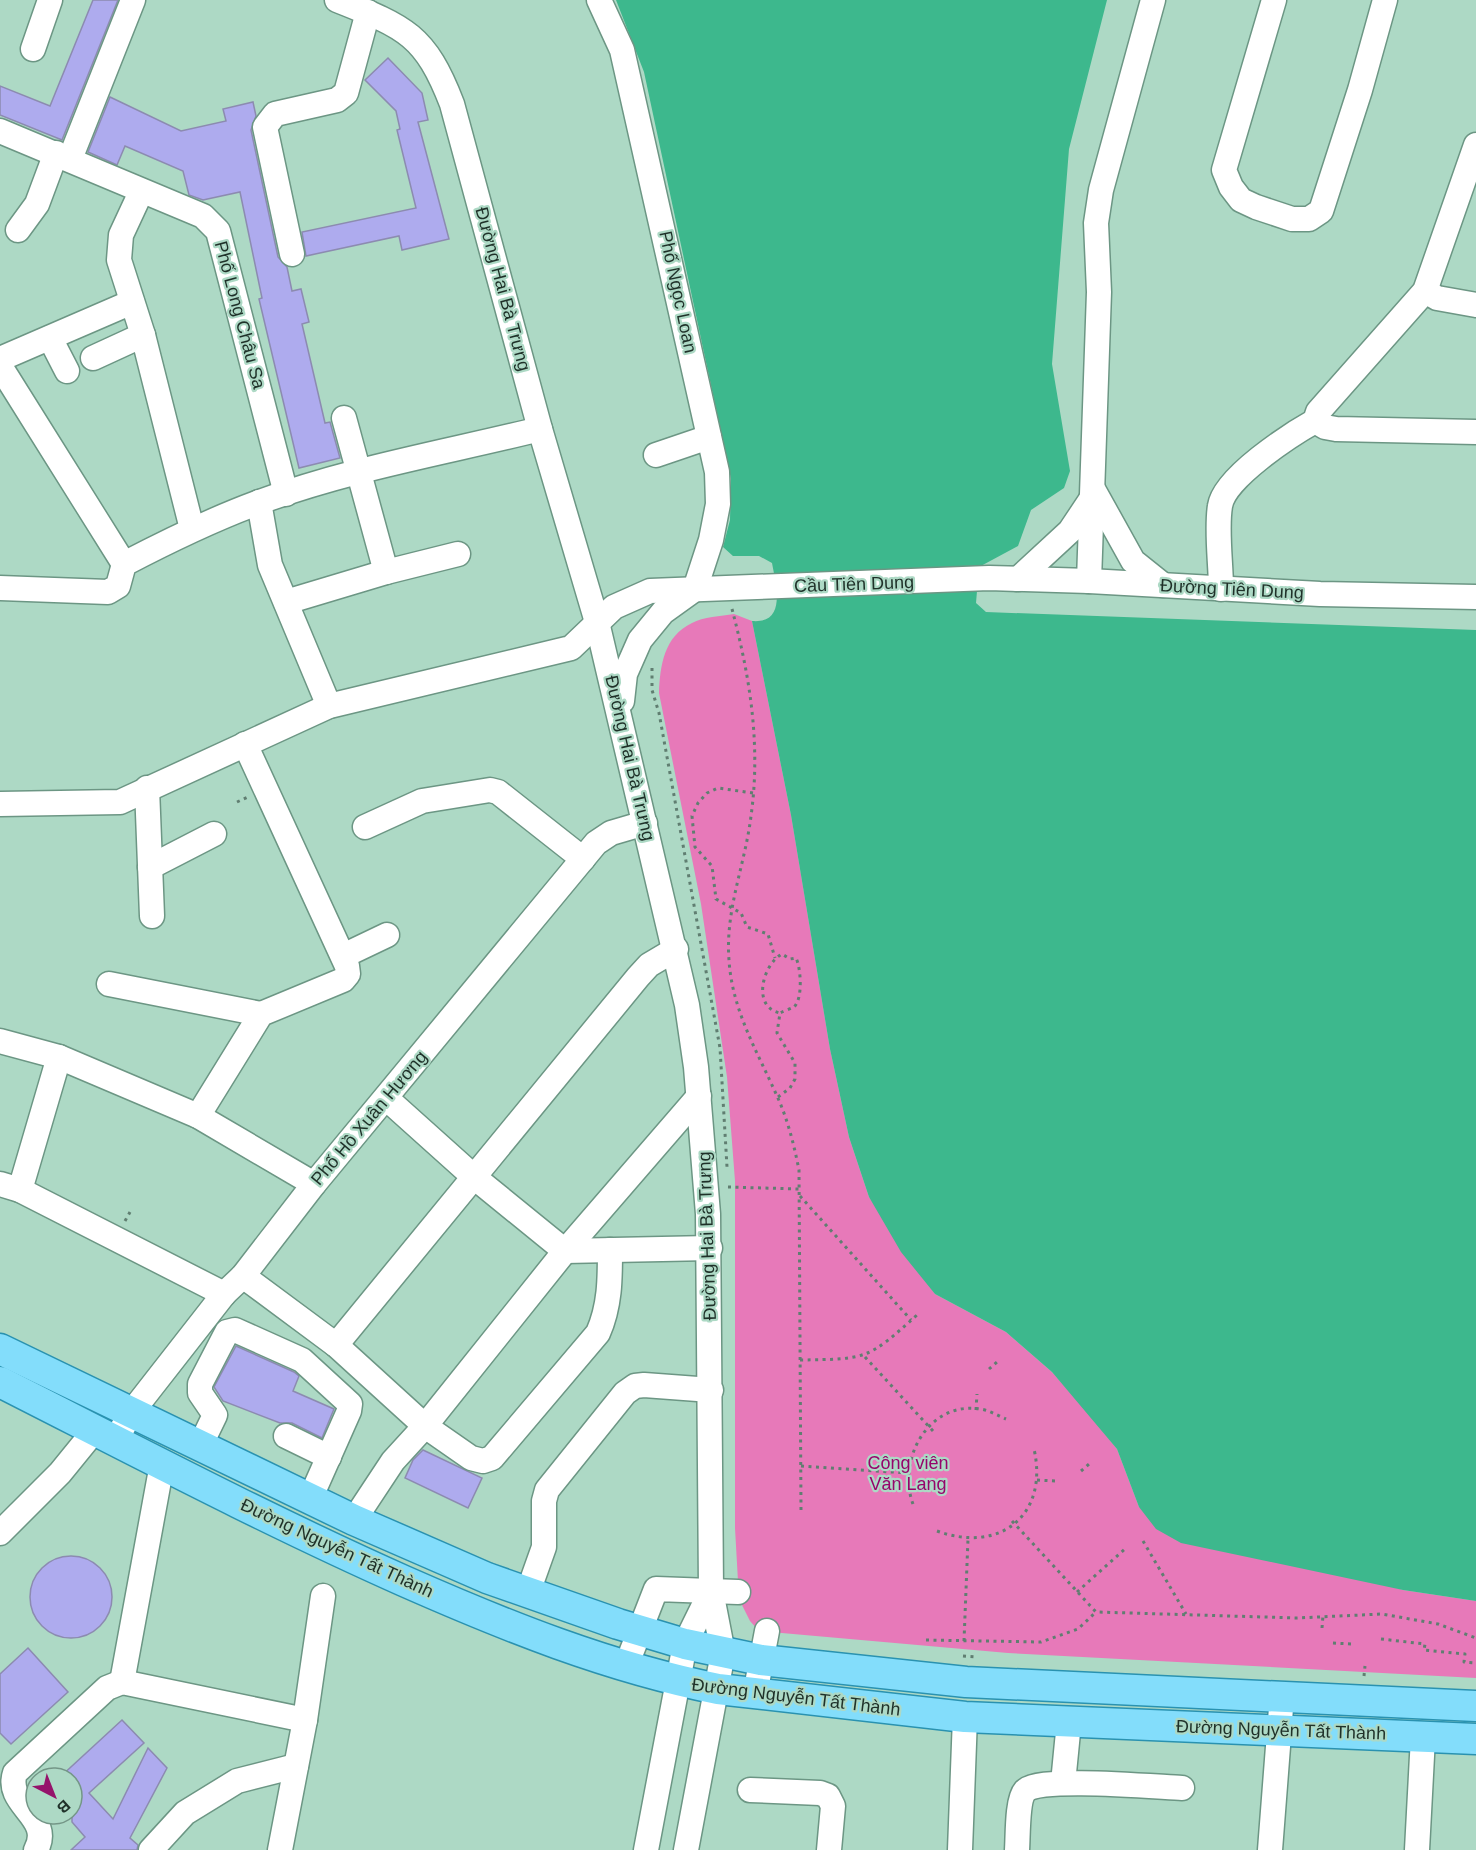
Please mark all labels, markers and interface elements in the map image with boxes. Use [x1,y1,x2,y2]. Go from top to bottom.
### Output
street label: Đường Hai Bà Trưng [471,205,535,373]
street label: Phố Ngọc Loan [655,229,701,355]
street label: Phố Long Châu Sa [211,239,270,392]
street label: Cầu Tiên Dung [794,572,914,596]
street label: Đường Tiên Dung [1160,575,1304,603]
street label: Đường Hai Bà Trưng [601,673,659,843]
street label: Phố Hồ Xuân Hương [307,1047,431,1189]
street label: Đường Hai Bà Trưng [694,1151,720,1321]
park label: Công viên Văn Lang [867,1453,949,1494]
street label: Đường Nguyễn Tất Thành [237,1494,437,1602]
street label: Đường Nguyễn Tất Thành [690,1673,902,1720]
street label: Đường Nguyễn Tất Thành [1176,1715,1386,1744]
north arrow [24,1766,84,1826]
text: B [54,1797,74,1817]

